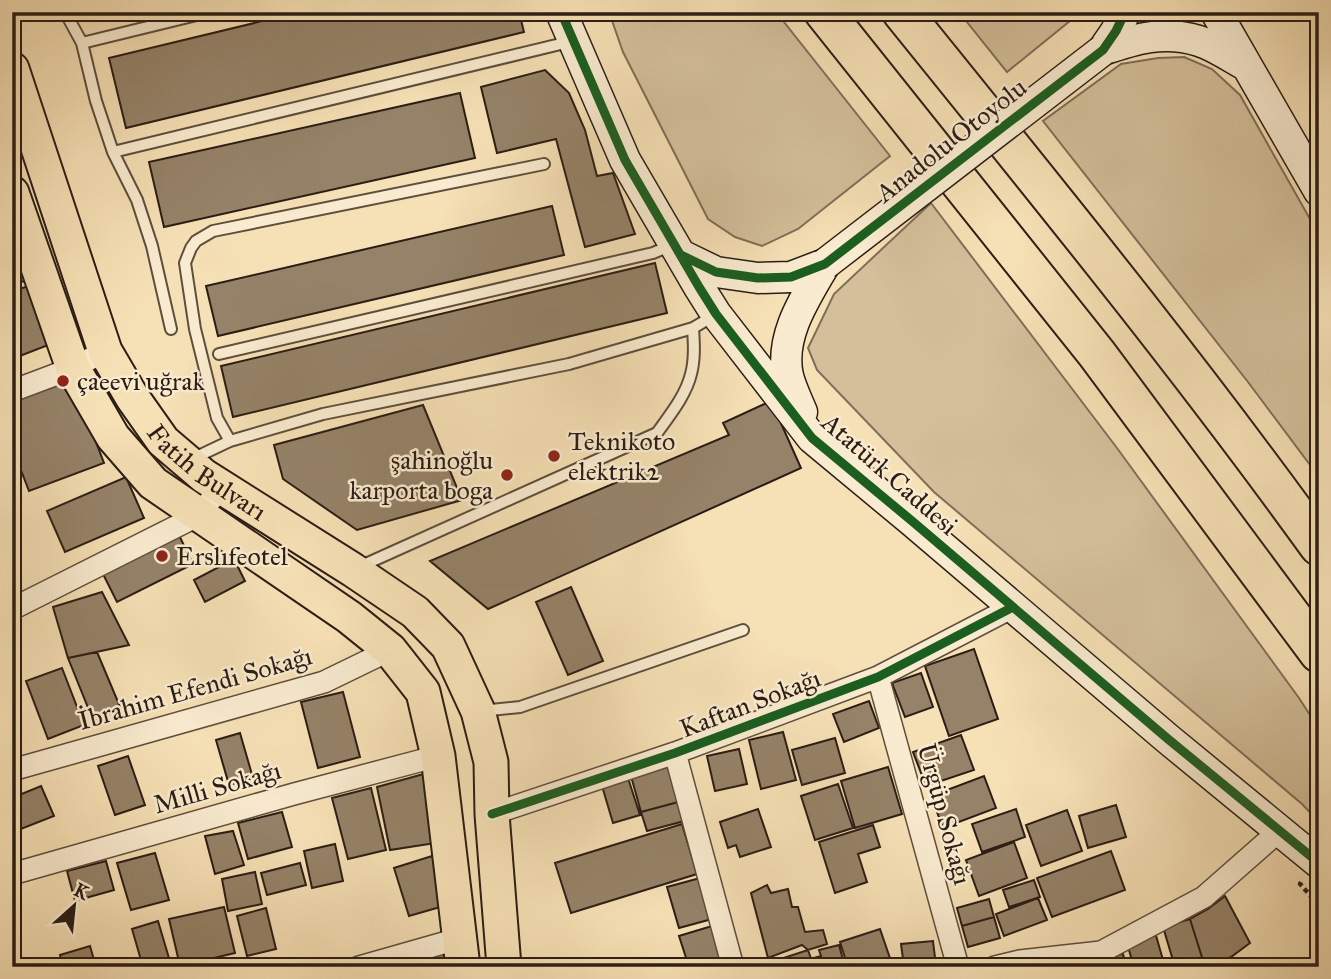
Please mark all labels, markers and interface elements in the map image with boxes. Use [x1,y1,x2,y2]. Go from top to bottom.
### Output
street label: Anadolu Otoyolu [868,71,1033,210]
place label: çaeevi uğrak [77,365,206,397]
marker: çaeevi uğrak [55,373,71,389]
street label: Atatürk Caddesi [815,405,965,542]
street label: Fatih Bulvarı [140,418,273,527]
place label: Teknikoto elektrik2 [568,425,675,487]
place label: şahinoğlu karporta boga [349,444,493,506]
marker: Teknikoto elektrik2 [546,448,562,464]
marker: şahinoğlu karporta boga [499,467,515,483]
place label: Erslıfeotel [176,540,288,572]
marker: Erslıfeotel [154,548,170,564]
street label: İbrahim Efendi Sokağı [74,639,316,737]
street label: Kaftan Sokağı [675,661,825,745]
street label: Ürgüp Sokağı [911,740,979,888]
street label: Milli Sokağı [150,754,284,820]
north arrow [38,870,108,940]
text: K [70,878,94,905]

